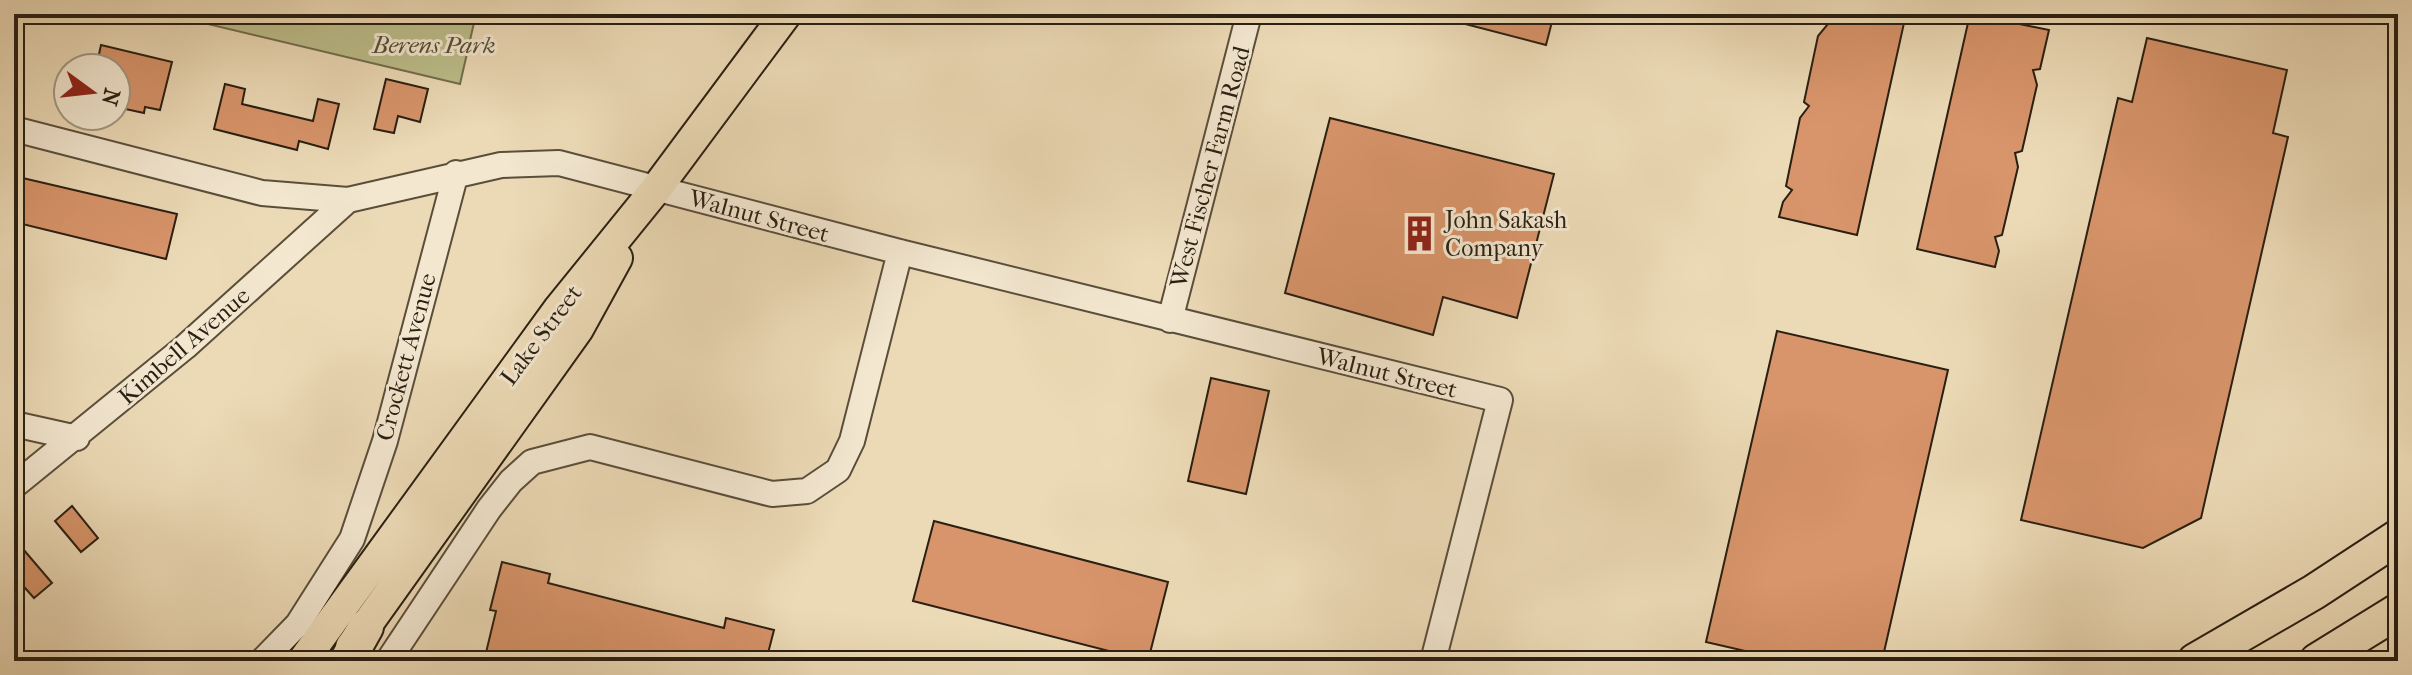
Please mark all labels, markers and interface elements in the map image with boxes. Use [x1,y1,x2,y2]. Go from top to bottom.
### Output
park label: Berens Park [370,31,496,59]
street label: West Fischer Farm Road [1164,42,1256,292]
north arrow [52,52,132,132]
text: N [96,85,125,109]
street label: Walnut Street [685,184,833,248]
place label: John Sakash Company [1443,206,1568,262]
building icon: John Sakash Company [1400,215,1438,253]
street label: Crockett Avenue [370,270,442,444]
street label: Lake Street [494,279,588,391]
street label: Kimbell Avenue [113,281,255,411]
street label: Walnut Street [1313,342,1461,404]

